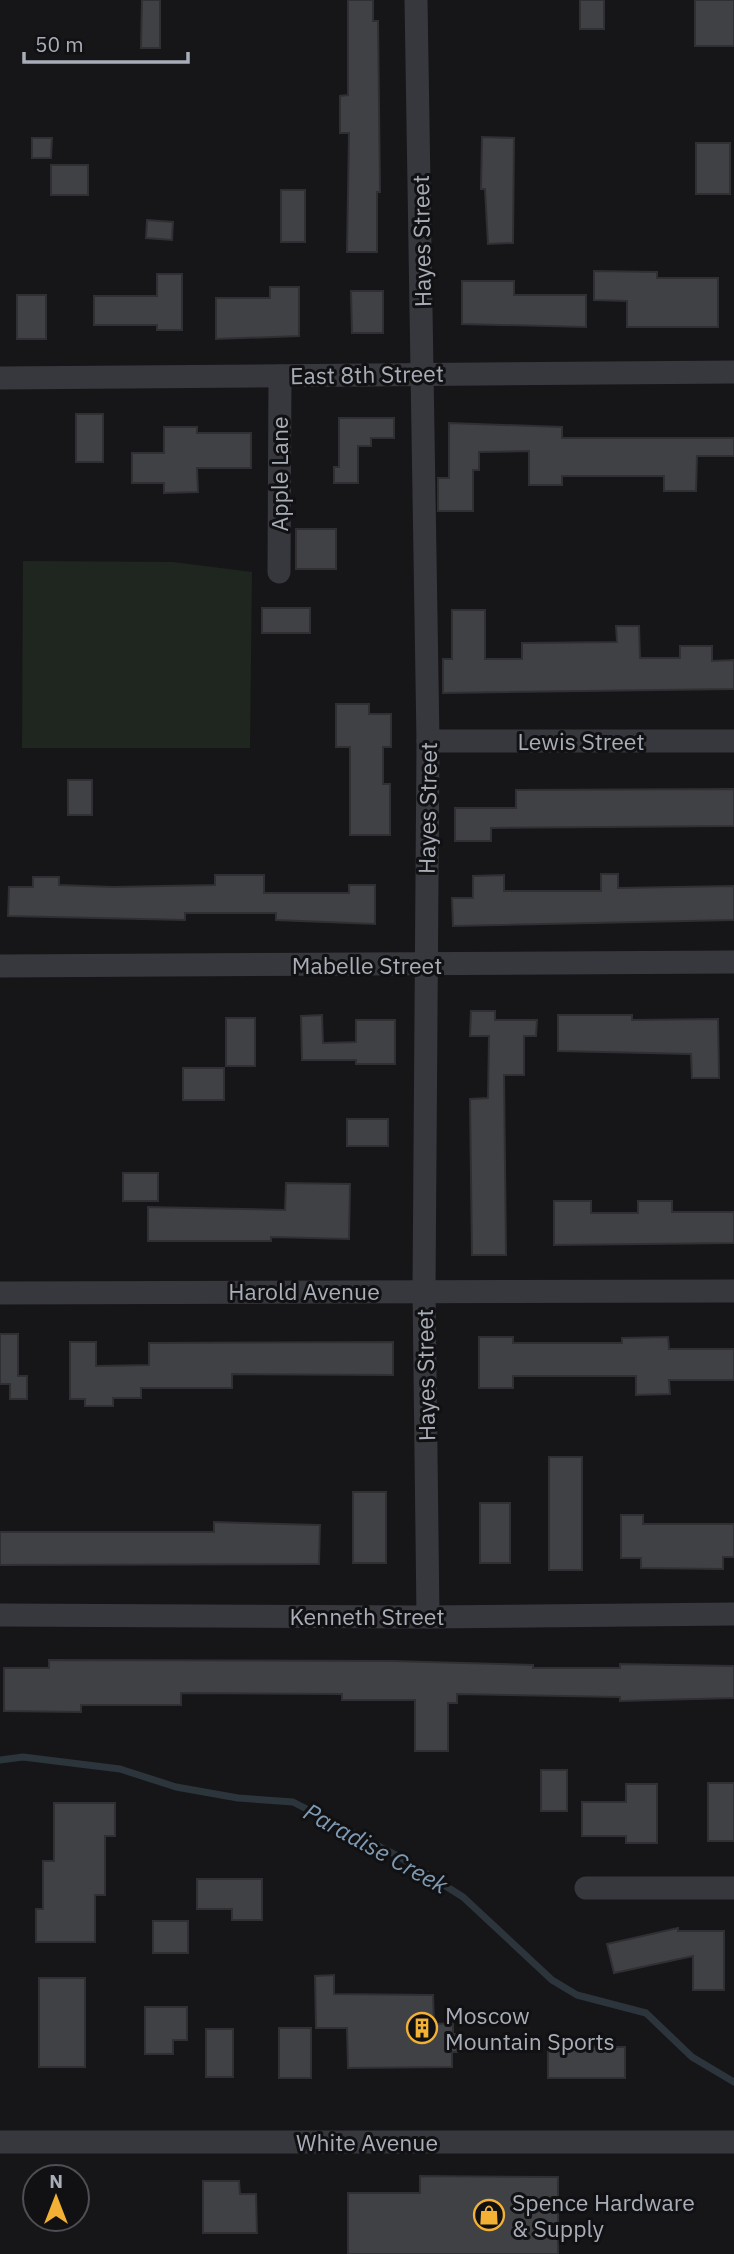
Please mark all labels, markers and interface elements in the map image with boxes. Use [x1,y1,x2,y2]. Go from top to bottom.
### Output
scale bar [24,21,189,65]
text: 50 m [35,30,84,58]
street label: Hayes Street [405,175,437,307]
street label: East 8th Street [290,358,444,390]
street label: Apple Lane [264,416,294,532]
street label: Lewis Street [518,726,644,756]
street label: Hayes Street [411,742,443,874]
street label: Mabelle Street [292,950,442,980]
street label: Harold Avenue [228,1276,380,1306]
street label: Hayes Street [409,1309,441,1441]
street label: Kenneth Street [289,1601,445,1631]
water label: Paradise Creek [298,1795,454,1901]
place label: Moscow Mountain Sports [445,2000,615,2056]
building icon: Moscow Mountain Sports [405,2011,439,2045]
street label: White Avenue [296,2127,438,2157]
north arrow [21,2163,91,2233]
text: N [49,2169,63,2193]
place label: Spence Hardware & Supply [512,2187,695,2243]
shop icon: Spence Hardware & Supply [472,2198,506,2232]

